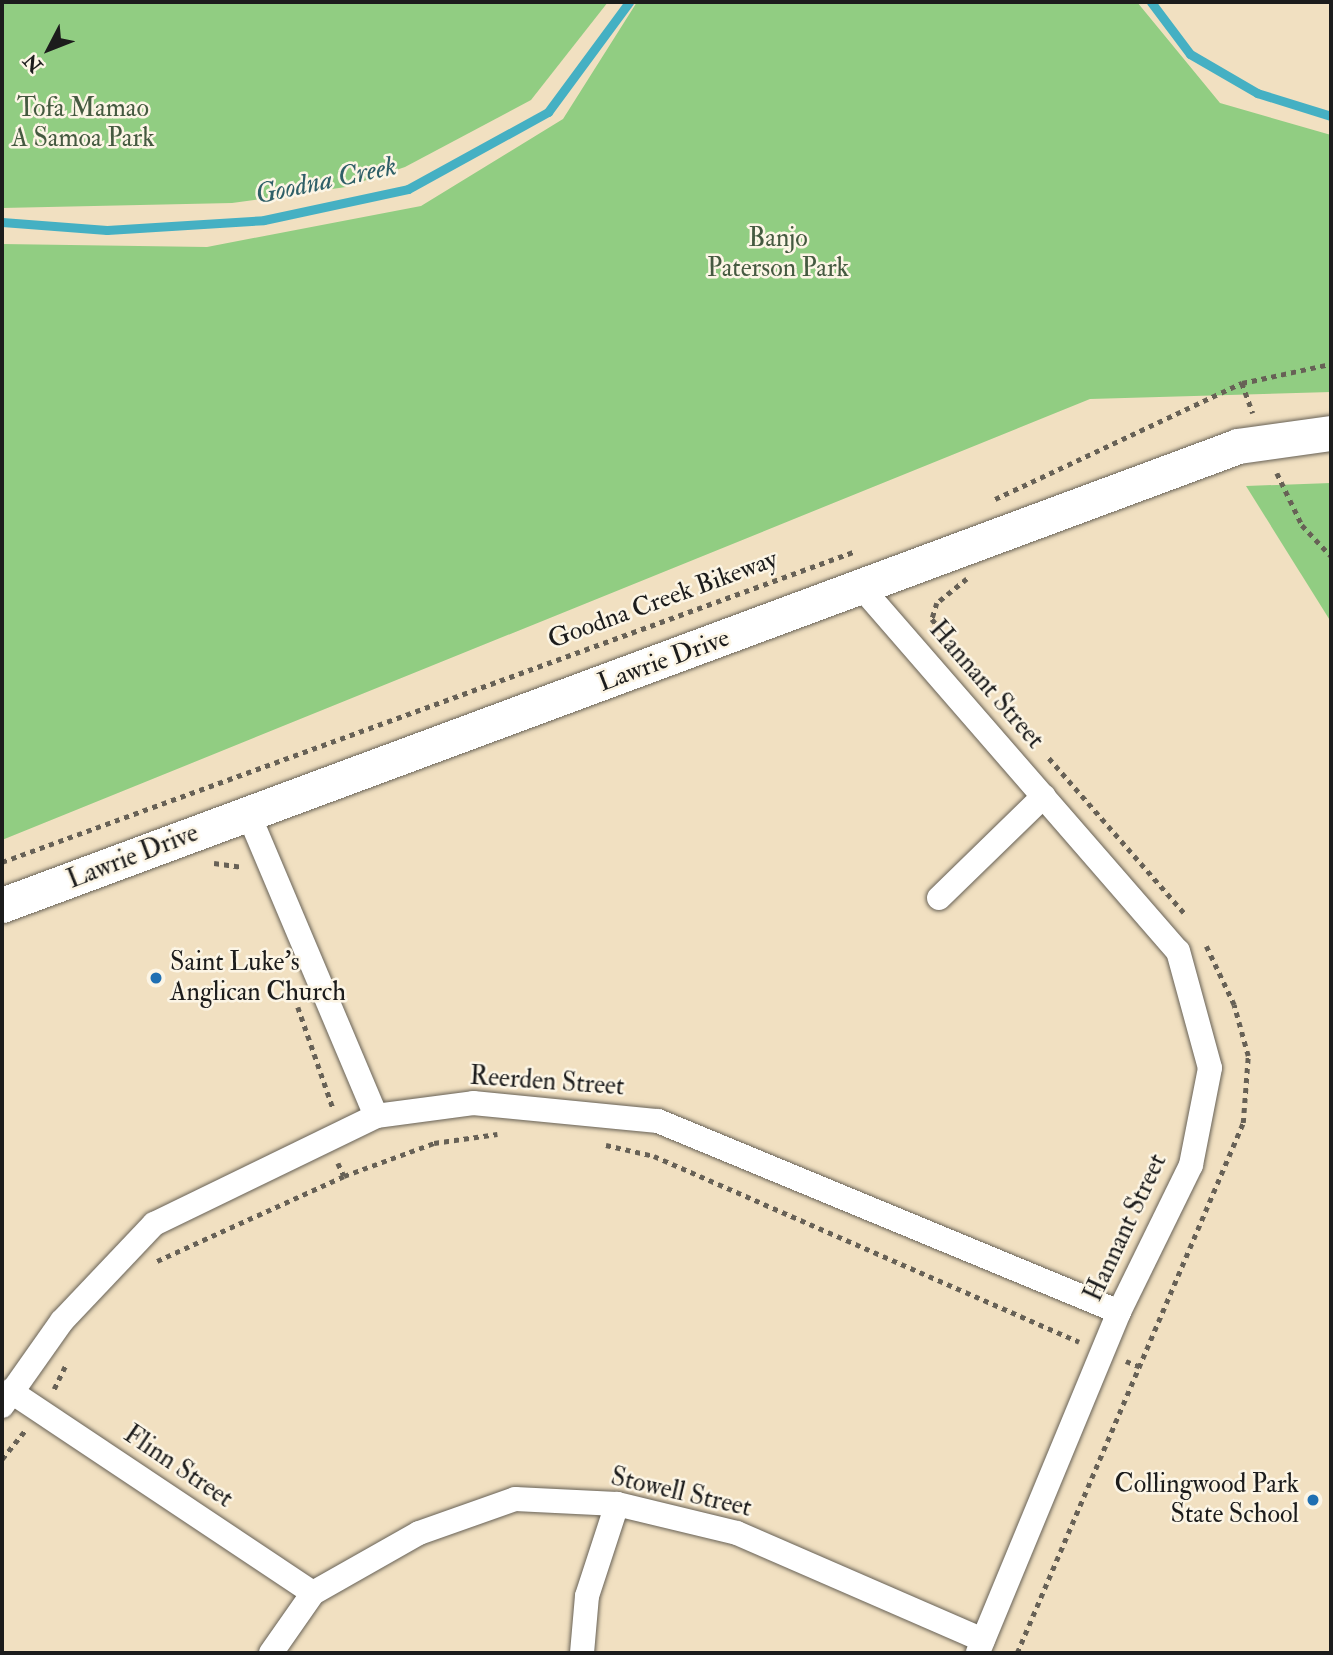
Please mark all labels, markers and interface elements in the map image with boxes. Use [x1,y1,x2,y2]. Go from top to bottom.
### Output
north arrow [14,14,84,84]
text: N [19,49,48,77]
park label: Tofa Mamao A Samoa Park [11,93,155,154]
water label: Goodna Creek [252,150,400,212]
park label: Banjo Paterson Park [707,223,849,284]
street label: Goodna Creek Bikeway [544,544,782,656]
street label: Hannant Street [922,615,1050,755]
street label: Lawrie Drive [594,623,734,699]
street label: Lawrie Drive [63,818,203,896]
place label: Saint Luke's Anglican Church [170,947,346,1009]
marker: Saint Luke's Anglican Church [148,970,164,986]
street label: Reerden Street [469,1061,625,1103]
street label: Hannant Street [1078,1149,1174,1307]
street label: Flinn Street [118,1419,238,1515]
street label: Stowell Street [608,1462,754,1524]
place label: Collingwood Park State School [1115,1469,1299,1530]
marker: Collingwood Park State School [1305,1492,1321,1508]

